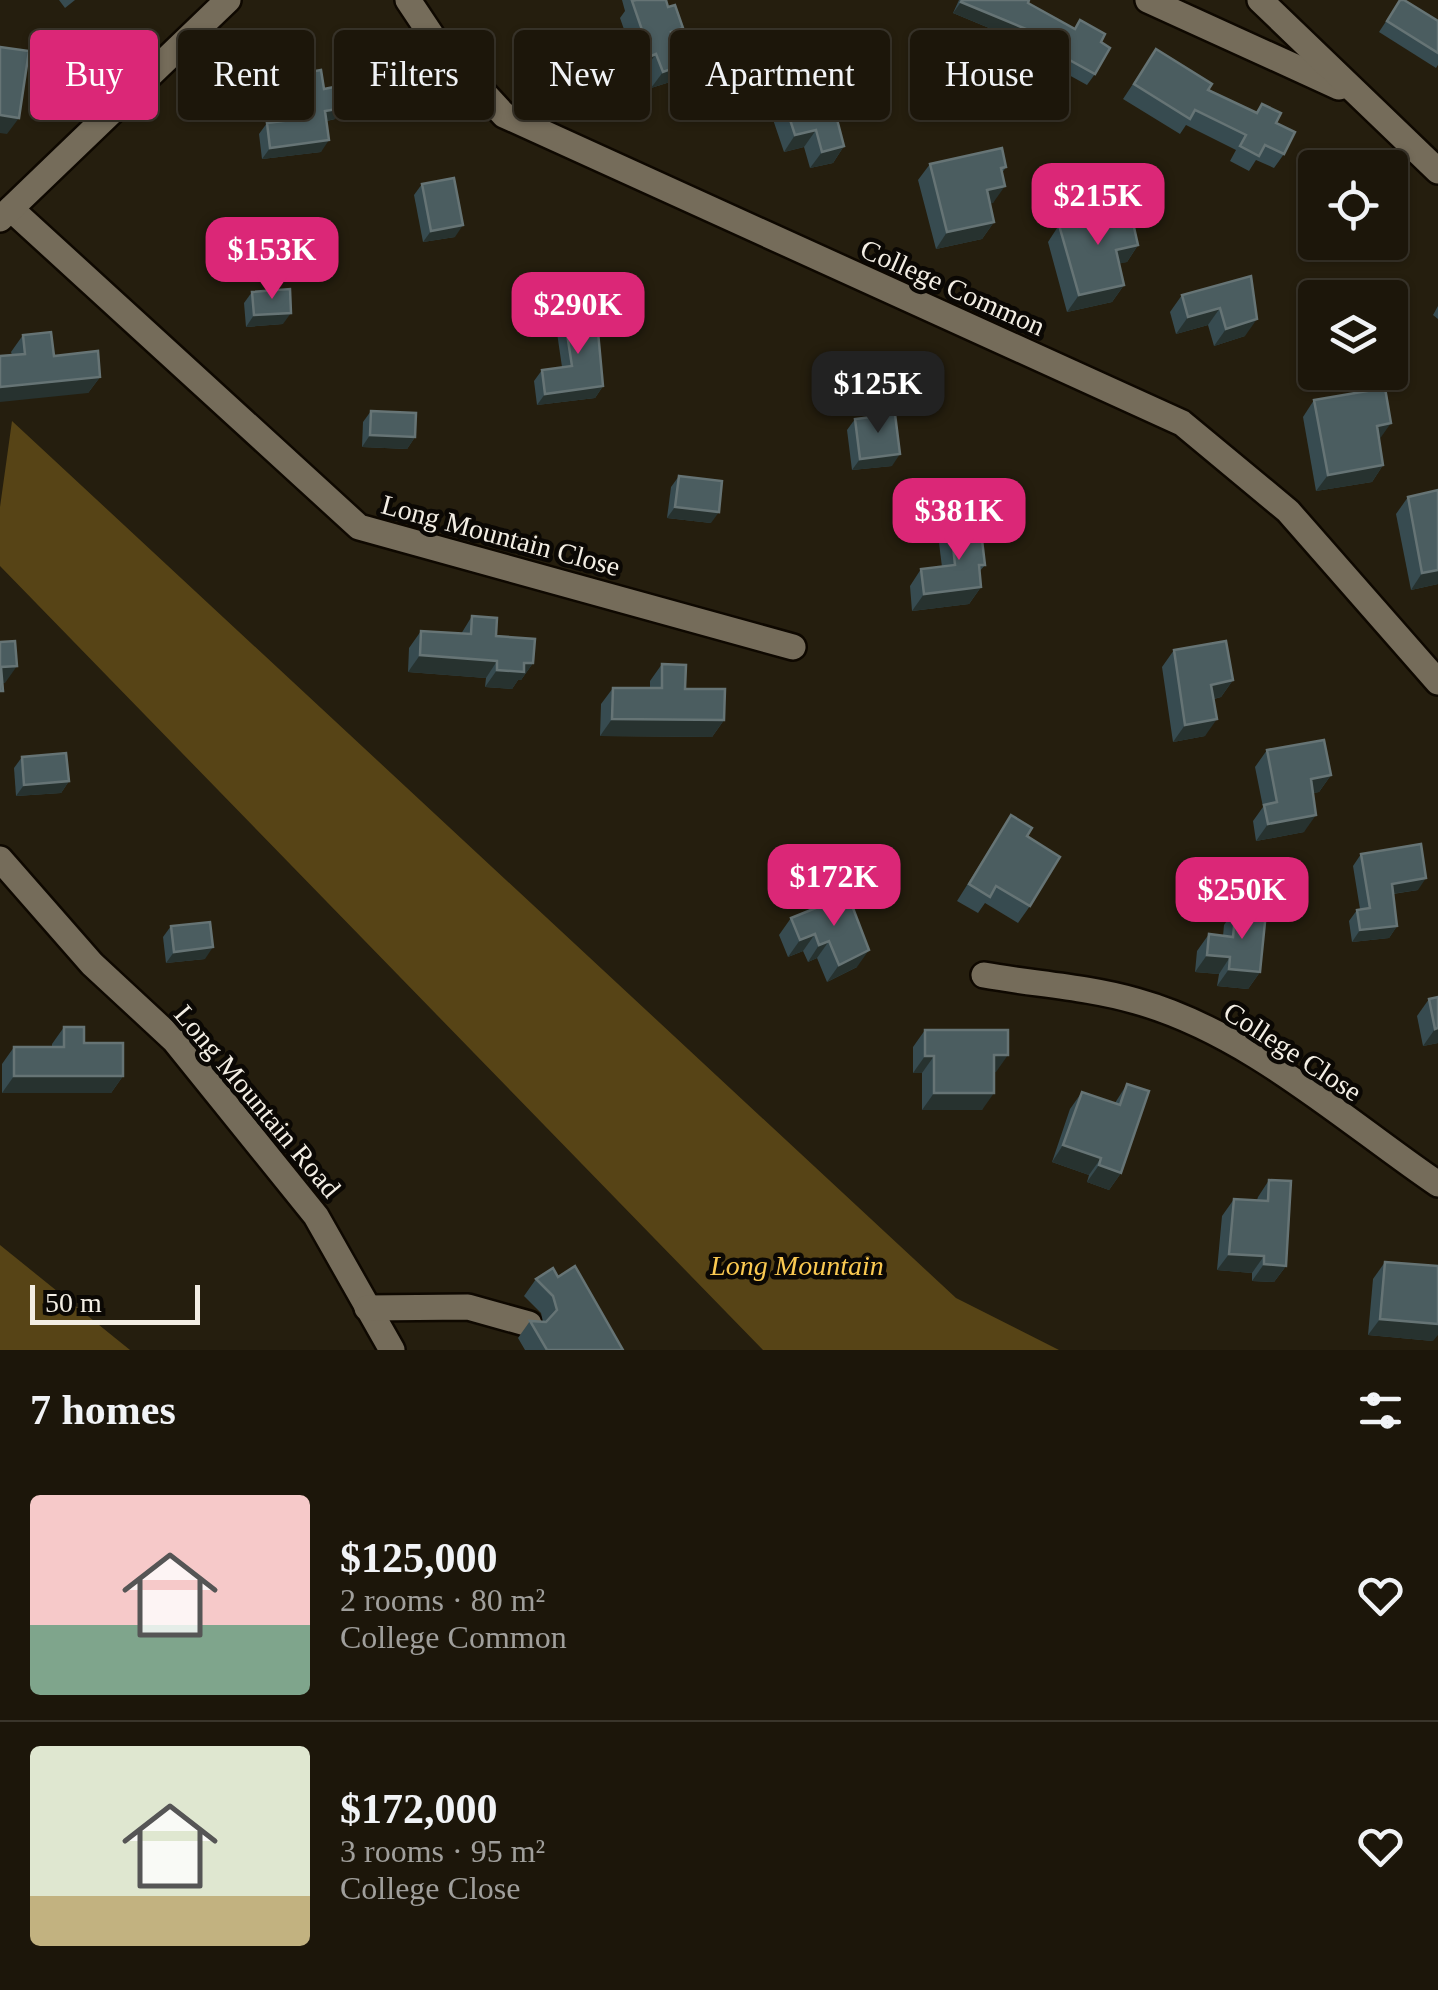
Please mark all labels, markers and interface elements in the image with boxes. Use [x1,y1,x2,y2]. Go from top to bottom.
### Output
chip: Buy [30,30,158,120]
chip: Rent [178,30,314,120]
chip: Filters [334,30,494,120]
chip: New [514,30,650,120]
chip: Apartment [670,30,890,120]
chip: House [910,30,1069,120]
map controls [1298,150,1408,390]
button: locate [1298,150,1408,260]
pin: $215K [1028,163,1168,248]
text: $215K [1054,177,1142,213]
pin: $153K [202,217,342,302]
text: $153K [228,231,316,267]
street label: College Common [856,233,1050,342]
pin: $290K [508,272,648,357]
button: layers [1298,280,1408,390]
text: $290K [534,286,622,322]
pin: $125K [808,351,948,436]
text: $125K [834,365,922,401]
pin: $381K [889,478,1029,563]
street label: Long Mountain Close [378,489,624,582]
text: $381K [915,492,1003,528]
pin: $172K [764,844,904,929]
pin: $250K [1172,857,1312,942]
text: $172K [790,858,878,894]
text: $250K [1198,871,1286,907]
street label: College Close [1218,995,1367,1107]
street label: Long Mountain Road [168,999,347,1204]
park label: Long Mountain [709,1250,884,1281]
scale bar [30,1280,200,1324]
text: 50 m [45,1287,102,1318]
icon: filters [1353,1383,1408,1438]
text: 7 homes [30,1387,176,1433]
icon: home [110,1535,230,1655]
text: $125,000 [340,1535,498,1581]
icon: heart [1353,1568,1408,1623]
text: 2 rooms · 80 m² [340,1582,545,1618]
text: College Common [340,1619,567,1655]
icon: home [110,1786,230,1906]
text: $172,000 [340,1786,498,1832]
icon: heart [1353,1819,1408,1874]
text: 3 rooms · 95 m² [340,1833,545,1869]
text: College Close [340,1870,520,1906]

